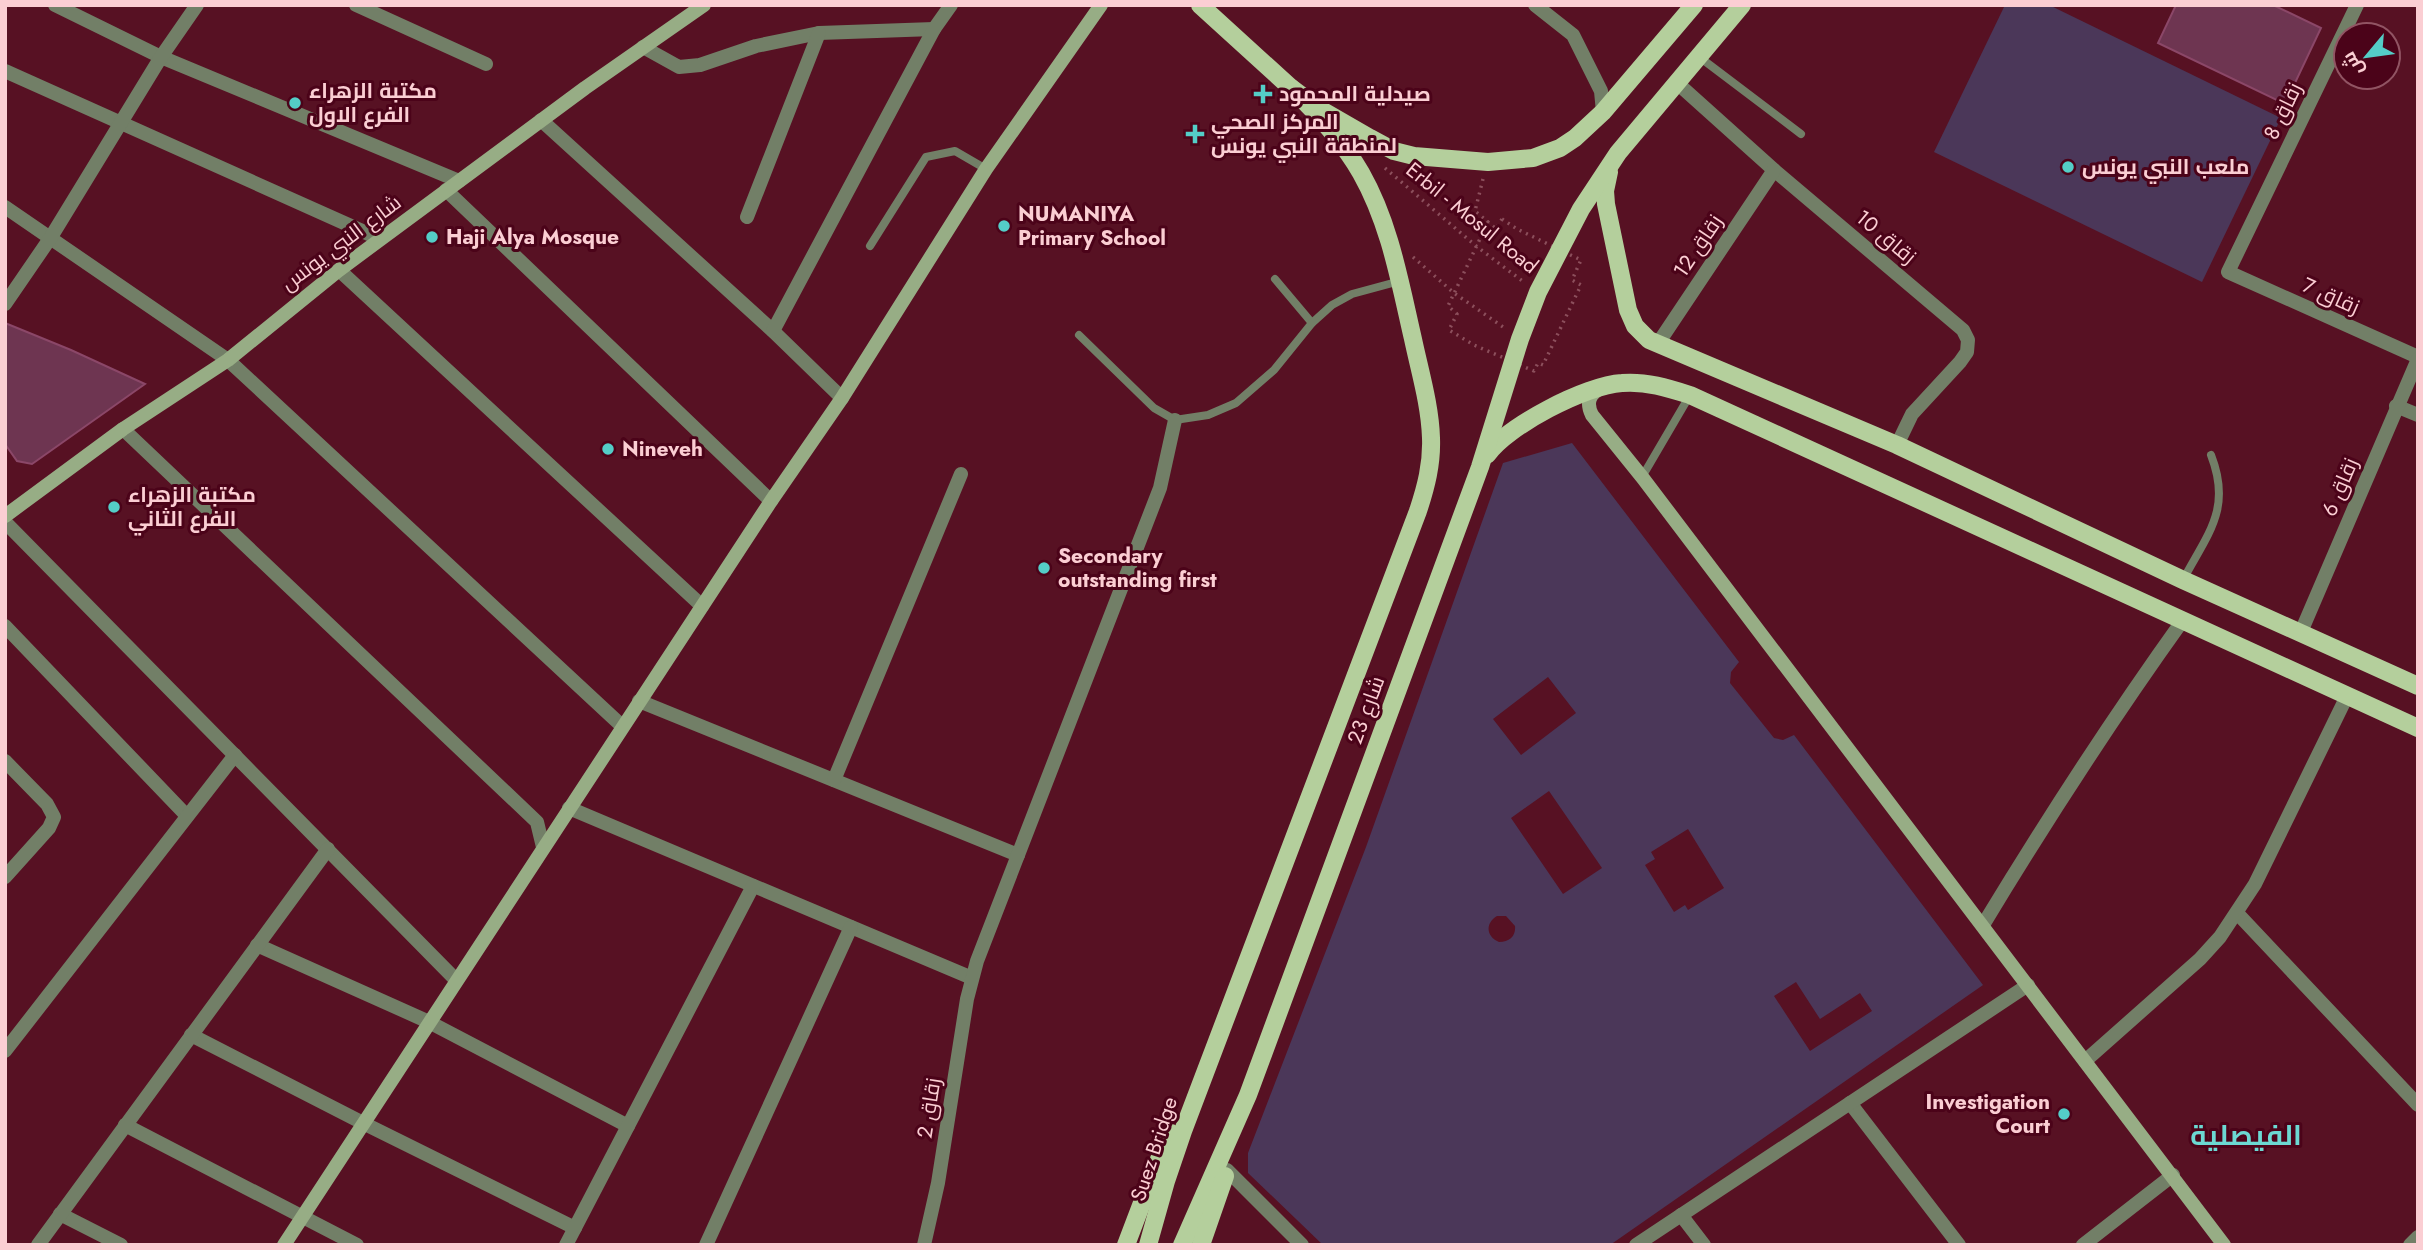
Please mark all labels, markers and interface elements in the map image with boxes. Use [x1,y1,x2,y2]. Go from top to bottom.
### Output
north arrow [2332,21,2402,91]
text: ش [2335,47,2370,81]
place label: مكتبة الزهراء الفرع الاول [309,76,437,130]
street label: زقاق 8 [2256,77,2310,145]
place label: صيدلية المحمود [1279,79,1431,109]
marker: صيدلية المحمود [1253,84,1273,104]
marker: مكتبة الزهراء الفرع الاول [287,95,303,111]
place label: المركز الصحي لمنطقة النبي يونس [1211,107,1397,163]
marker: المركز الصحي لمنطقة النبي يونس [1185,124,1205,144]
place label: ملعب النبي يونس [2082,152,2249,184]
street label: Erbil - Mosul Road [1399,155,1545,281]
marker: ملعب النبي يونس [2060,159,2076,175]
street label: شارع النبي يونس [275,188,408,299]
place label: NUMANIYA Primary School [1018,199,1166,253]
street label: زقاق 10 [1849,203,1923,271]
street label: زقاق 12 [1666,208,1730,284]
marker: NUMANIYA Primary School [996,218,1012,234]
place label: Haji Alya Mosque [446,222,619,252]
marker: Haji Alya Mosque [424,229,440,245]
street label: زقاق 7 [2298,270,2364,322]
place label: Nineveh [622,434,703,464]
marker: Nineveh [600,441,616,457]
street label: زقاق 6 [2314,453,2366,521]
place label: مكتبة الزهراء الفرع الثاني [128,480,256,536]
marker: مكتبة الزهراء الفرع الثاني [106,499,122,515]
place label: Secondary outstanding first [1058,541,1217,595]
marker: Secondary outstanding first [1036,560,1052,576]
street label: شارع 23 [1340,672,1392,748]
street label: زقاق 2 [909,1076,949,1140]
place label: Investigation Court [1925,1087,2050,1141]
street label: Suez Bridge [1123,1093,1185,1205]
marker: Investigation Court [2056,1106,2072,1122]
district label: الفيصلية [2190,1115,2302,1156]

